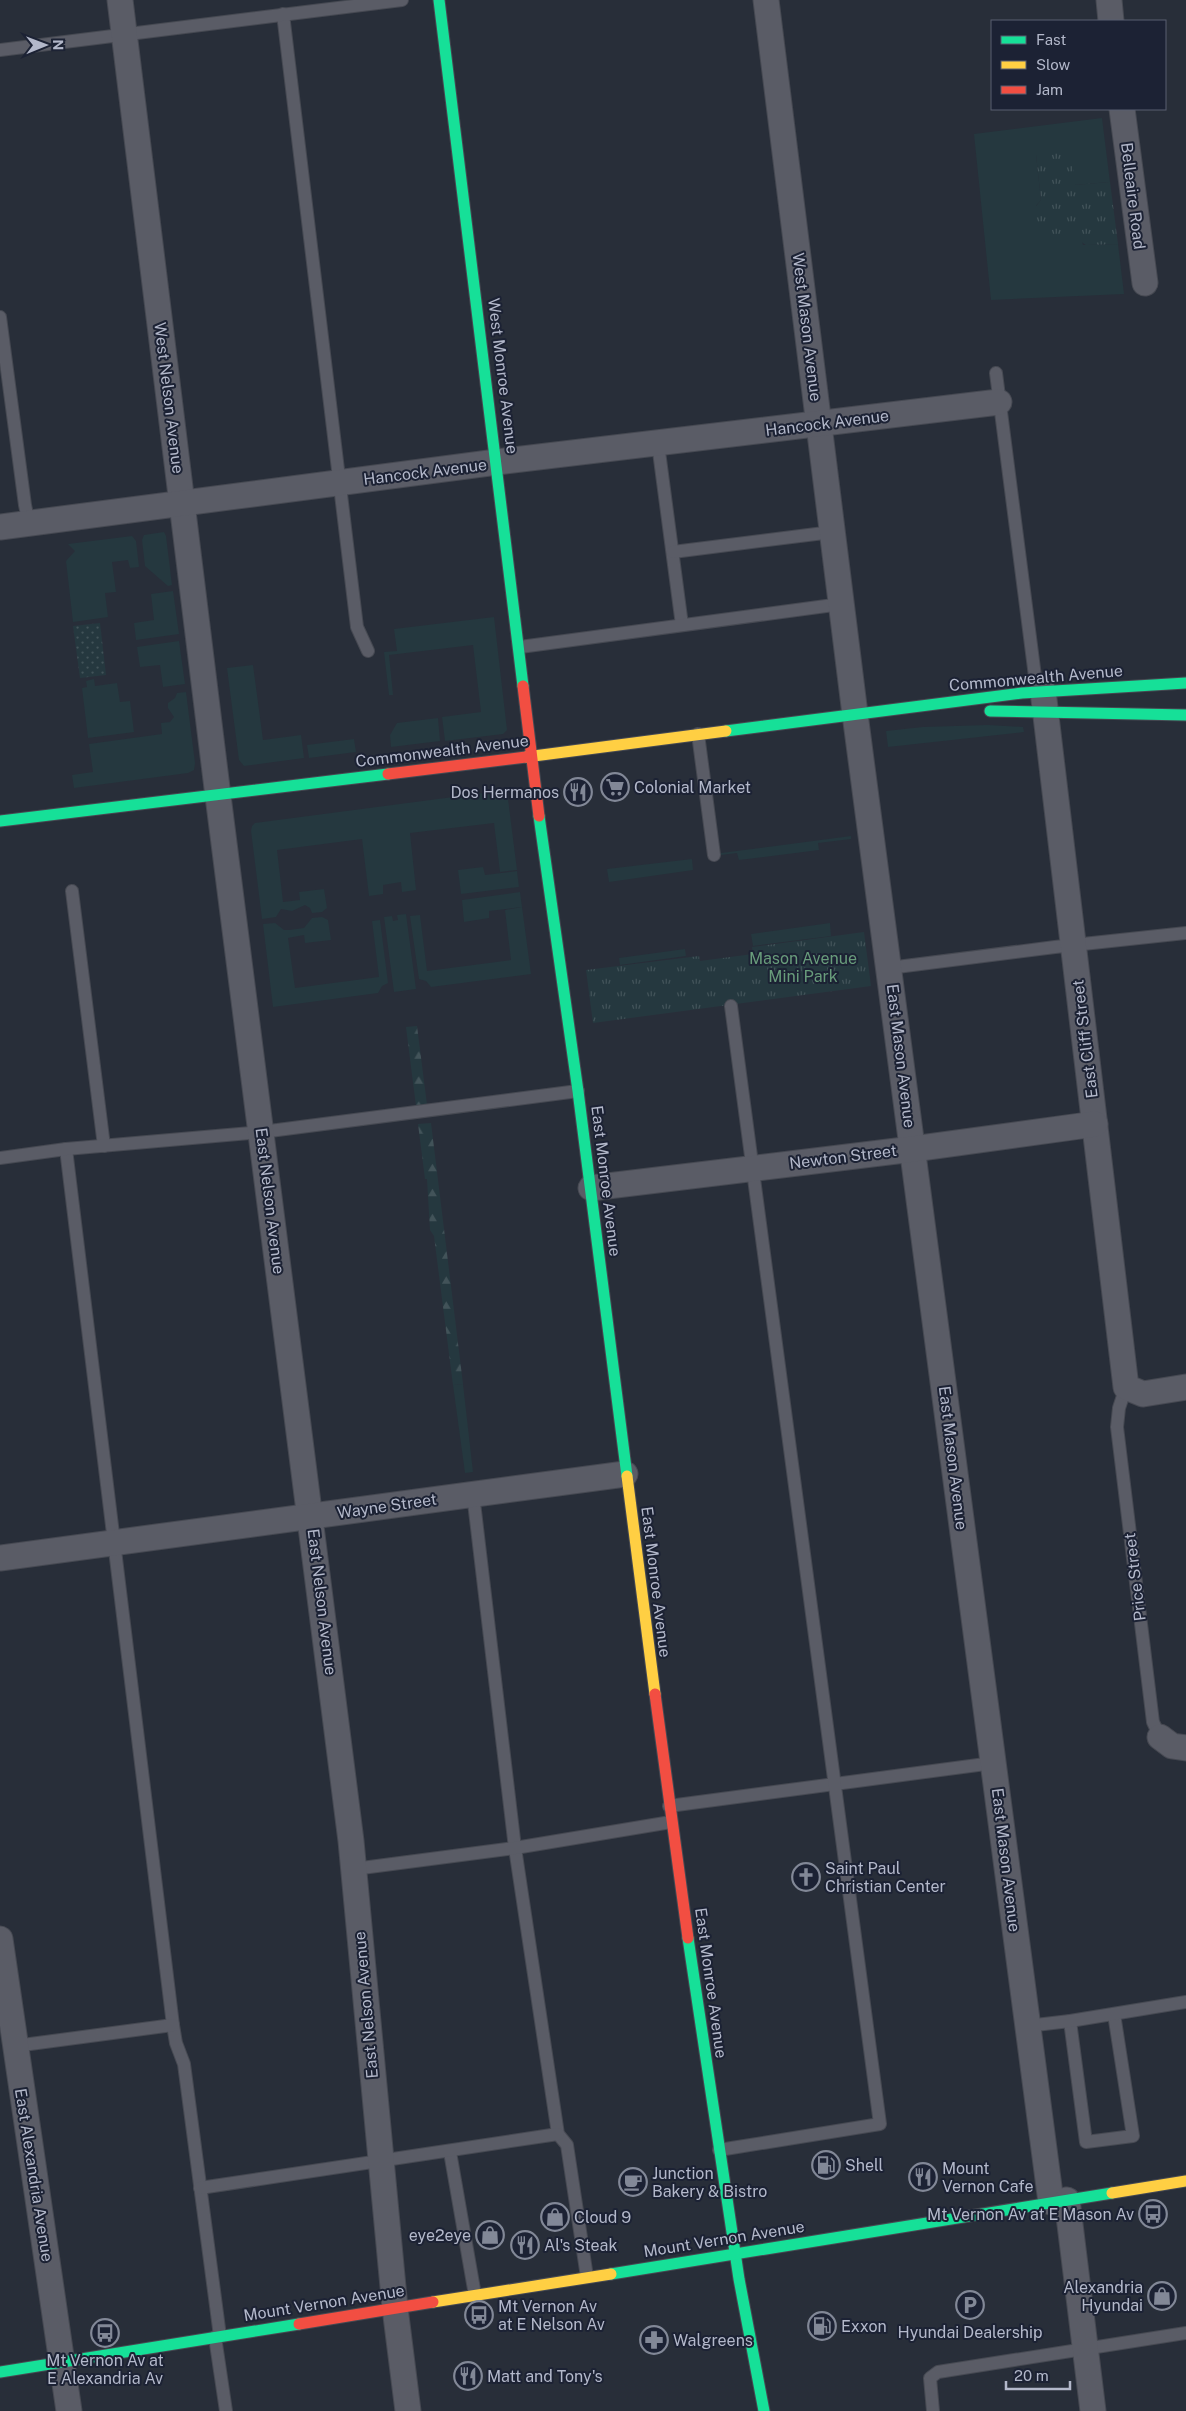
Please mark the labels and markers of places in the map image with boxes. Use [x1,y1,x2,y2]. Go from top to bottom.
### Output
supermarket icon: Colonial Market [600,772,630,802]
restaurant icon: Dos Hermanos [563,777,593,807]
place label: Colonial Market [634,778,751,797]
place label: Dos Hermanos [451,783,559,802]
place label: Saint Paul Christian Center [825,1859,946,1896]
church icon: Saint Paul Christian Center [791,1862,821,1892]
fuel station icon: Shell [811,2150,841,2180]
place label: Shell [845,2156,884,2175]
place label: Mount Vernon Cafe [942,2159,1034,2196]
restaurant icon: Mount Vernon Cafe [908,2162,938,2192]
place label: Junction Bakery & Bistro [652,2164,767,2201]
cafe icon: Junction Bakery & Bistro [618,2167,648,2197]
bus stop icon: Mt Vernon Av at E Mason Av [1138,2199,1168,2229]
shop icon: Cloud 9 [540,2202,570,2232]
place label: Mt Vernon Av at E Mason Av [927,2205,1134,2224]
place label: Cloud 9 [574,2208,631,2227]
shop icon: eye2eye [475,2220,505,2250]
place label: eye2eye [409,2226,471,2245]
restaurant icon: Al's Steak [510,2230,540,2260]
place label: Al's Steak [544,2236,617,2255]
place label: Alexandria Hyundai [1063,2278,1143,2315]
shop icon: Alexandria Hyundai [1147,2281,1177,2311]
parking icon: Hyundai Dealership [955,2290,985,2320]
place label: Mt Vernon Av at E Nelson Av [498,2297,605,2334]
bus stop icon: Mt Vernon Av at E Nelson Av [464,2300,494,2330]
fuel station icon: Exxon [807,2311,837,2341]
place label: Exxon [841,2317,887,2336]
bus stop icon: Mt Vernon Av at E Alexandria Av [90,2318,120,2348]
place label: Hyundai Dealership [897,2323,1043,2342]
pharmacy icon: Walgreens [639,2325,669,2355]
place label: Walgreens [673,2331,753,2350]
place label: Mt Vernon Av at E Alexandria Av [46,2351,164,2388]
restaurant icon: Matt and Tony's [453,2361,483,2391]
place label: Matt and Tony's [487,2367,603,2386]

